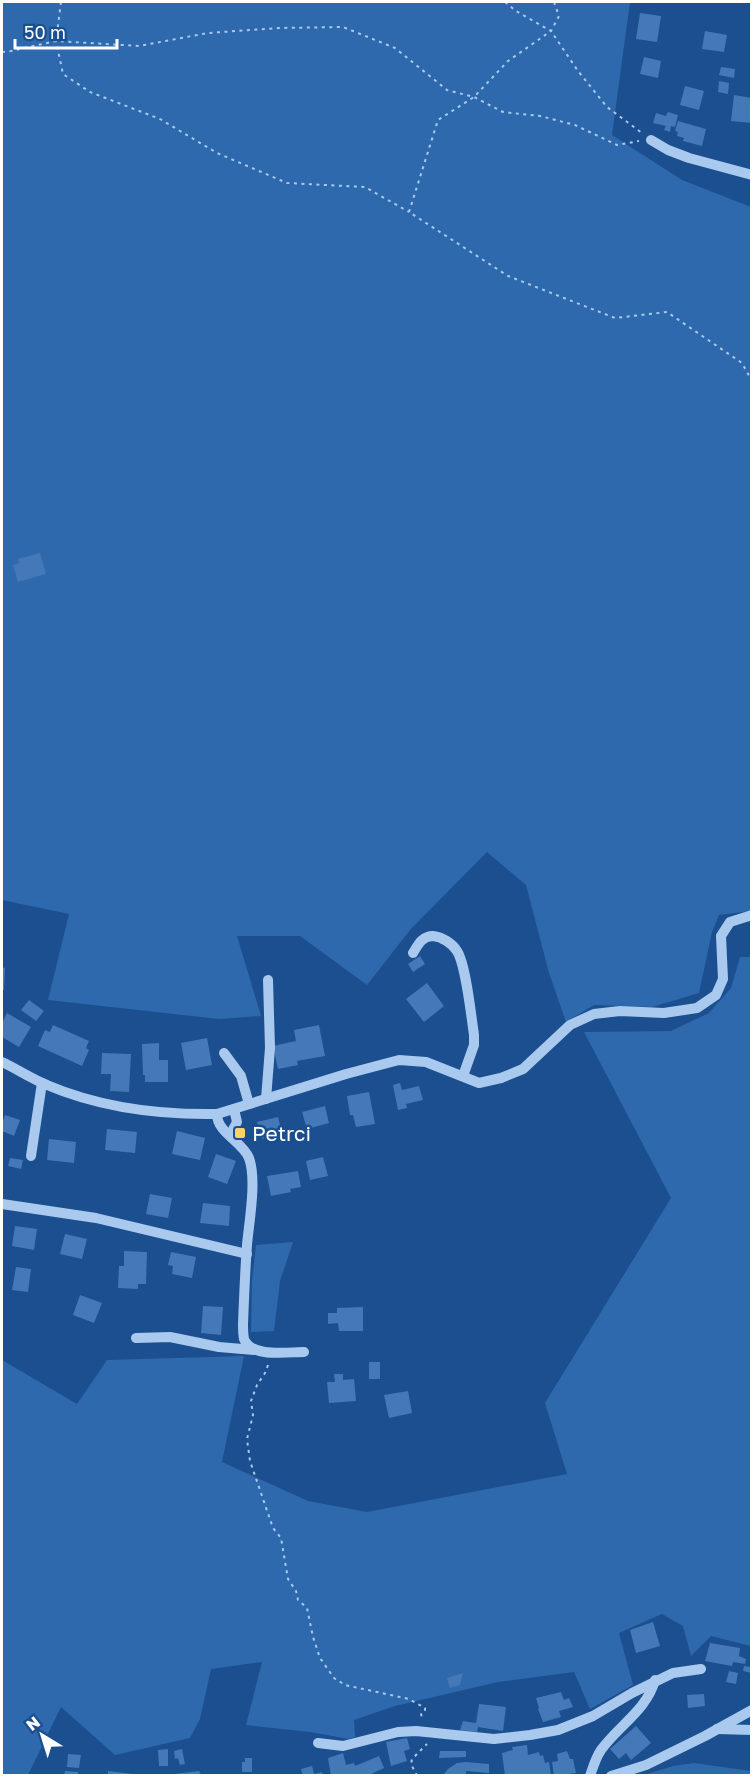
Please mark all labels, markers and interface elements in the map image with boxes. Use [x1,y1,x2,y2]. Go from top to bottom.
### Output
scale bar [15,12,117,50]
text: 50 m [24,21,66,43]
place label: Petrci [252,1120,311,1146]
marker: Petrci [233,1126,247,1140]
north arrow [12,1705,72,1765]
text: N [22,1712,44,1735]

